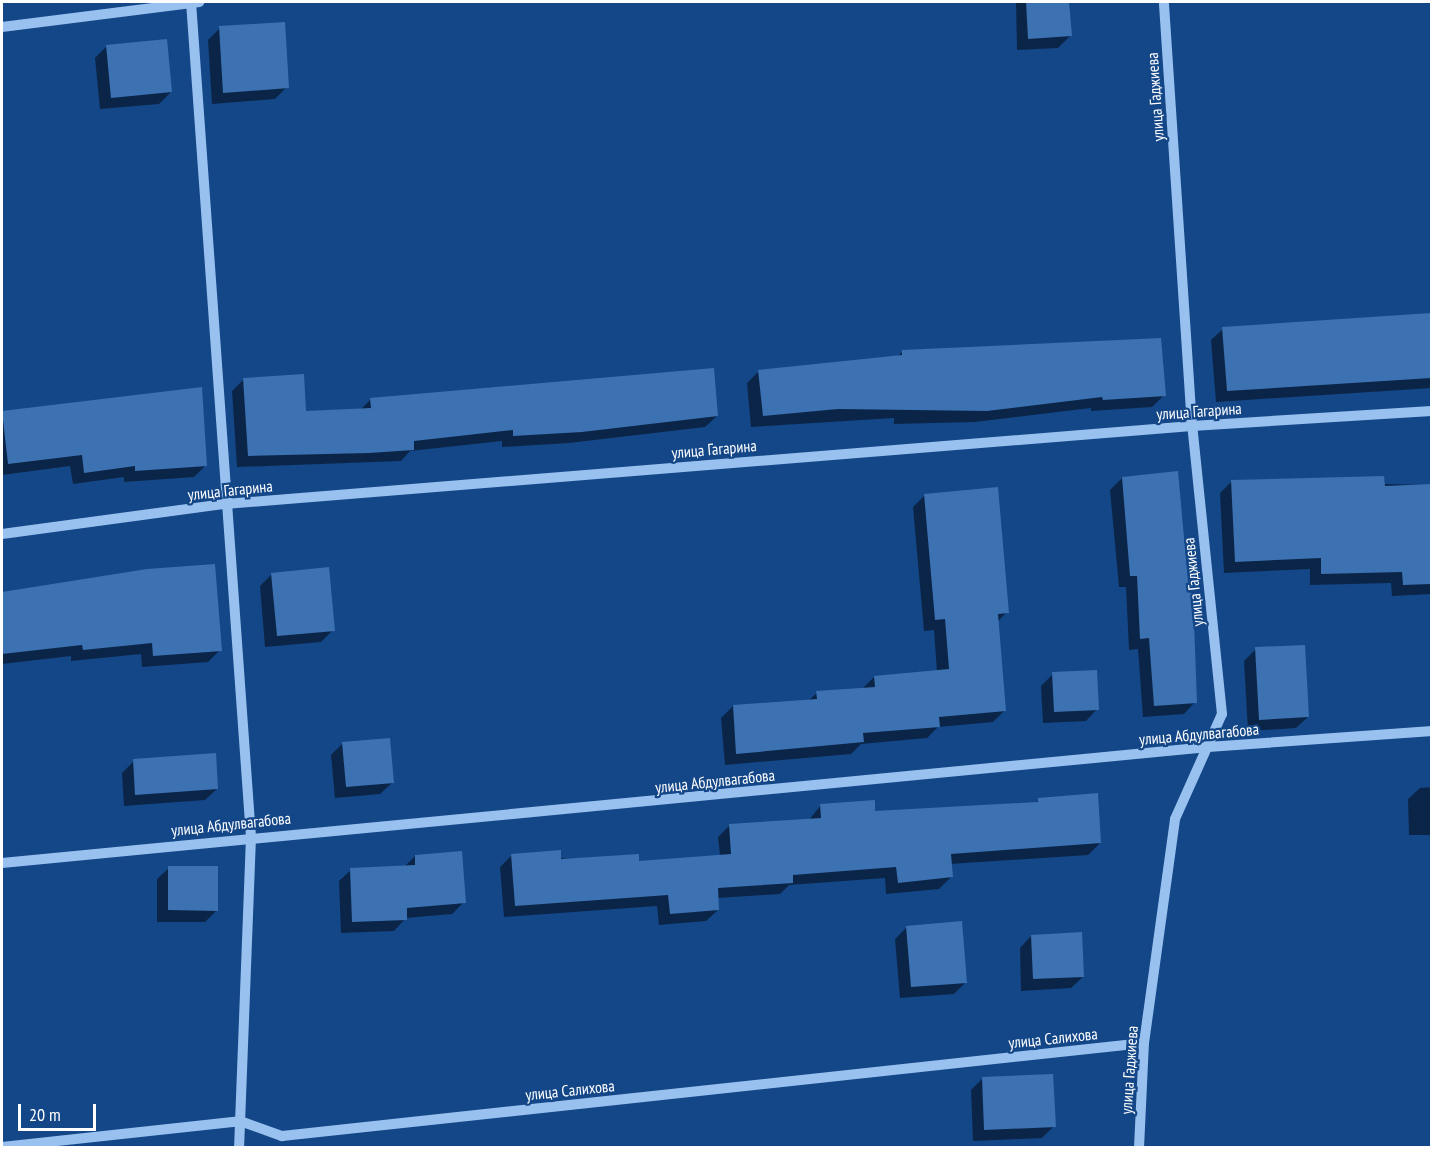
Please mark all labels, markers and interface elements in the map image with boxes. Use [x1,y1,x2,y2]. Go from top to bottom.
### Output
street label: улица Гаджиева [1142,52,1168,142]
street label: улица Гагарина [1156,398,1242,424]
street label: улица Гагарина [671,436,757,462]
street label: улица Гагарина [187,476,273,504]
street label: улица Гаджиева [1179,537,1207,627]
street label: улица Абдулвагабова [1138,719,1260,749]
street label: улица Абдулвагабова [654,765,776,797]
street label: улица Абдулвагабова [170,808,292,840]
street label: улица Салихова [1007,1024,1099,1052]
street label: улица Гаджиева [1116,1025,1142,1115]
street label: улица Салихова [524,1076,616,1104]
scale bar [21,1092,99,1130]
text: 20 m [29,1103,61,1126]

